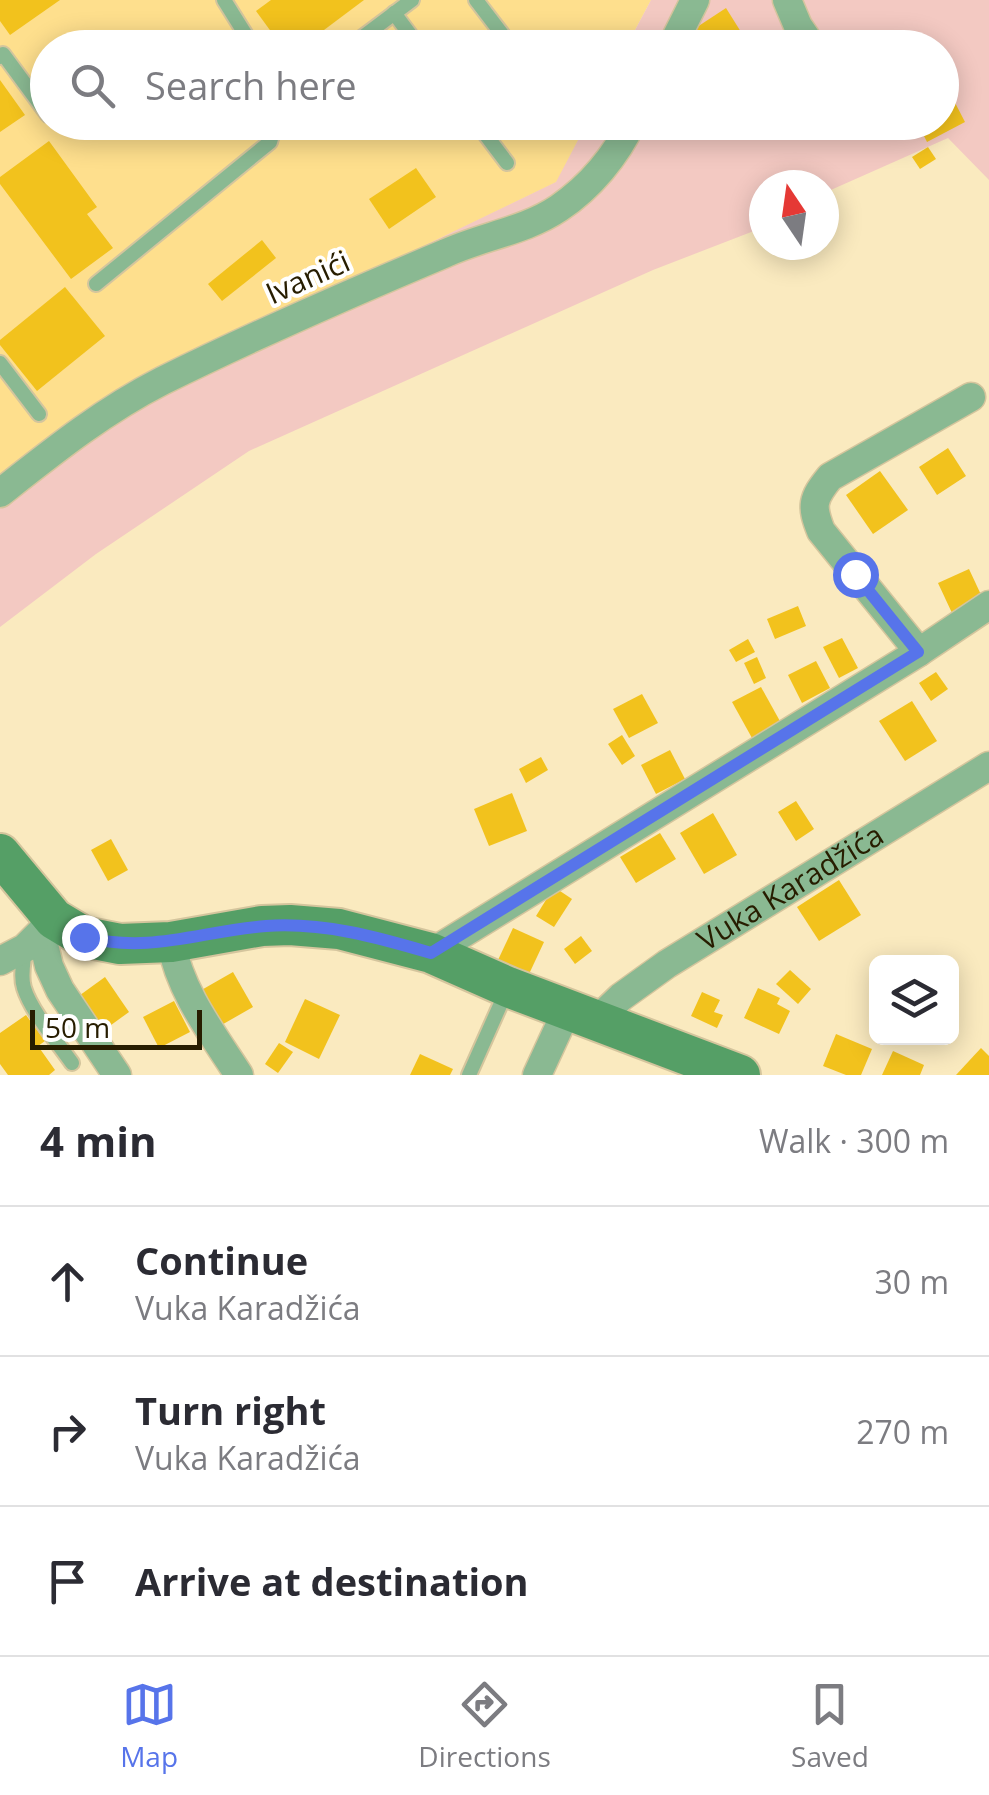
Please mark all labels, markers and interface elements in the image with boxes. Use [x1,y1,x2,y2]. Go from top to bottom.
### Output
search box [30,30,959,140]
icon: search [65,58,120,113]
text: Search here [145,59,357,111]
north arrow [749,170,839,260]
street label: Ivanići [259,240,356,313]
route start [833,552,879,598]
street label: Vuka Karadžića [689,814,891,960]
route end [62,915,108,961]
map controls [869,955,959,1045]
button: layers [869,955,959,1045]
scale bar [30,1005,202,1050]
text: 50 m [45,1008,110,1046]
text: 4 min [40,1112,157,1169]
text: Walk · 300 m [759,1119,949,1162]
text: Continue [135,1234,308,1286]
icon: ahead [40,1254,95,1309]
text: 30 m [874,1260,949,1303]
text: Vuka Karadžića [135,1286,361,1329]
text: Turn right [135,1384,326,1436]
icon: right [40,1404,95,1459]
text: 270 m [856,1410,949,1453]
text: Vuka Karadžića [135,1436,361,1479]
icon: arrive [40,1554,95,1609]
text: Arrive at destination [135,1555,529,1607]
tab: Map [120,1677,178,1775]
tab: Directions [418,1677,551,1775]
tab: Saved [791,1677,869,1775]

